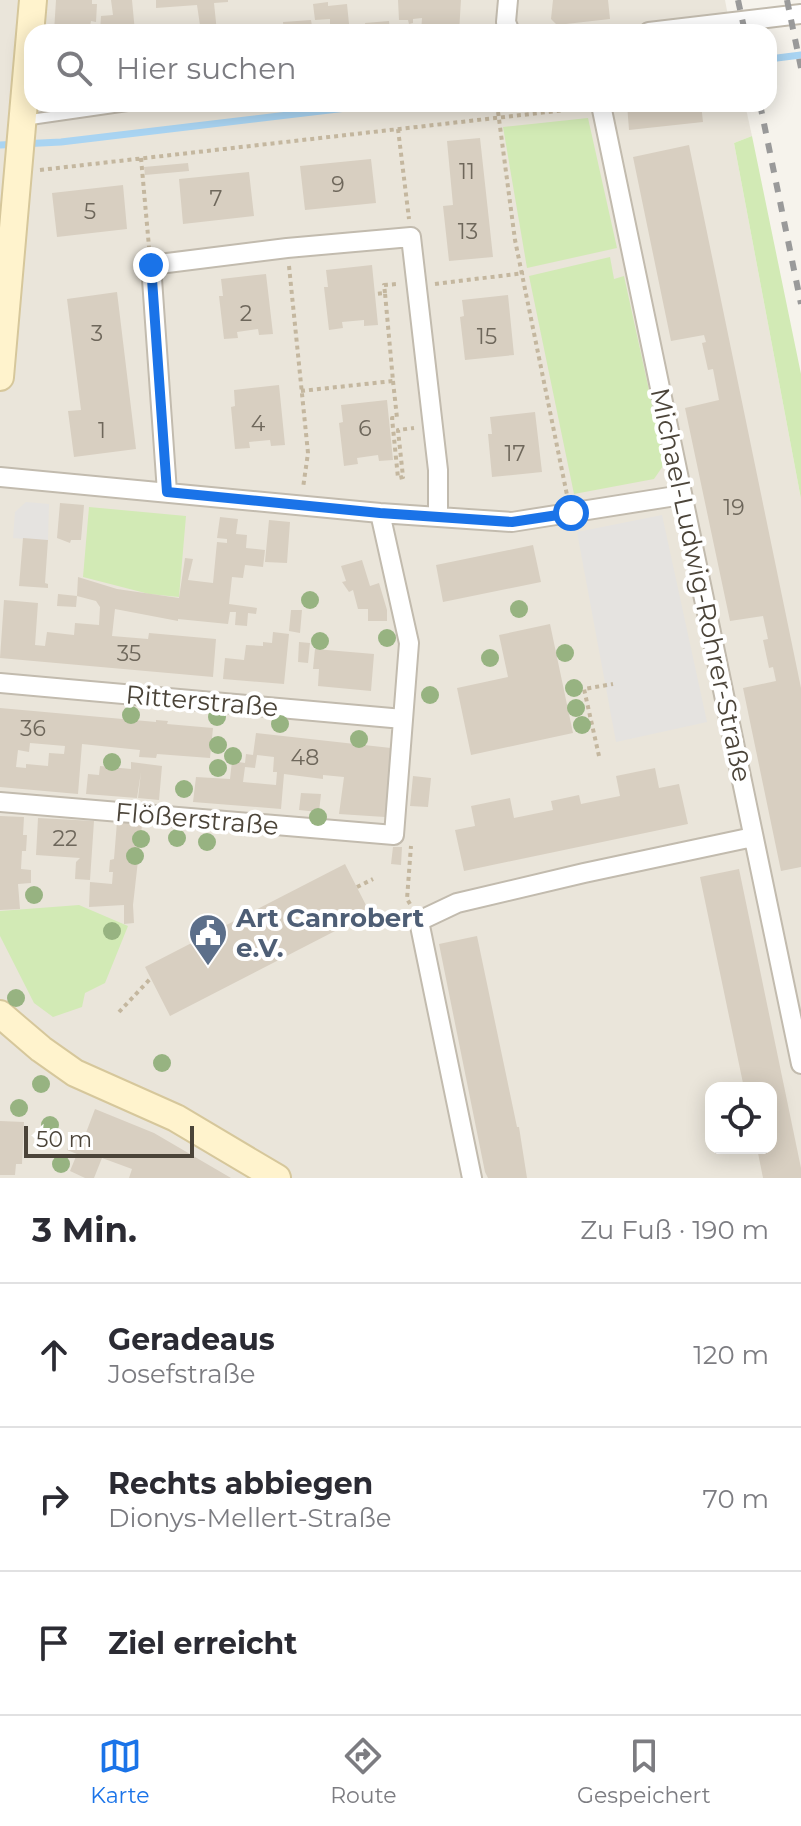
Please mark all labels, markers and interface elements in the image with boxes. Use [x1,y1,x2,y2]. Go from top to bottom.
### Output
search box [24,24,777,112]
icon: search [52,46,96,90]
text: Hier suchen [116,50,297,87]
house number: 11 [459,158,475,185]
house number: 9 [331,171,345,198]
house number: 7 [210,185,223,212]
house number: 5 [84,198,96,225]
house number: 13 [458,218,478,245]
route end [133,247,169,283]
house number: 2 [240,300,252,327]
house number: 3 [91,320,103,347]
house number: 15 [477,323,497,350]
street label: Michael-Ludwig-Rohrer-Straße [644,385,758,785]
house number: 4 [251,410,266,437]
house number: 6 [358,415,372,442]
house number: 1 [98,417,106,444]
house number: 17 [505,440,525,467]
house number: 19 [723,494,745,521]
route start [553,495,589,531]
house number: 35 [117,640,141,667]
street label: Ritterstraße [124,678,280,724]
house number: 36 [20,715,46,742]
house number: 48 [291,744,319,771]
street label: Flößerstraße [114,796,280,842]
house number: 22 [53,825,78,852]
place label: Art Canrobert e.V. [235,902,424,964]
public building icon: Art Canrobert e.V. [187,912,229,967]
map controls [705,1082,777,1154]
button: locate [705,1082,777,1154]
scale bar [24,1122,194,1158]
text: 50 m [36,1126,92,1153]
text: 3 Min. [32,1209,137,1251]
text: Zu Fuß · 190 m [580,1214,769,1246]
text: Geradeaus [108,1321,275,1358]
icon: ahead [32,1333,76,1377]
text: 120 m [693,1339,769,1371]
text: Josefstraße [108,1358,256,1390]
text: Rechts abbiegen [108,1465,373,1502]
icon: right [32,1477,76,1521]
text: 70 m [703,1483,769,1515]
text: Dionys-Mellert-Straße [108,1502,392,1534]
icon: arrive [32,1621,76,1665]
text: Ziel erreicht [108,1625,297,1662]
tab: Karte [90,1734,150,1809]
tab: Route [330,1734,396,1809]
tab: Gespeichert [577,1734,711,1809]

